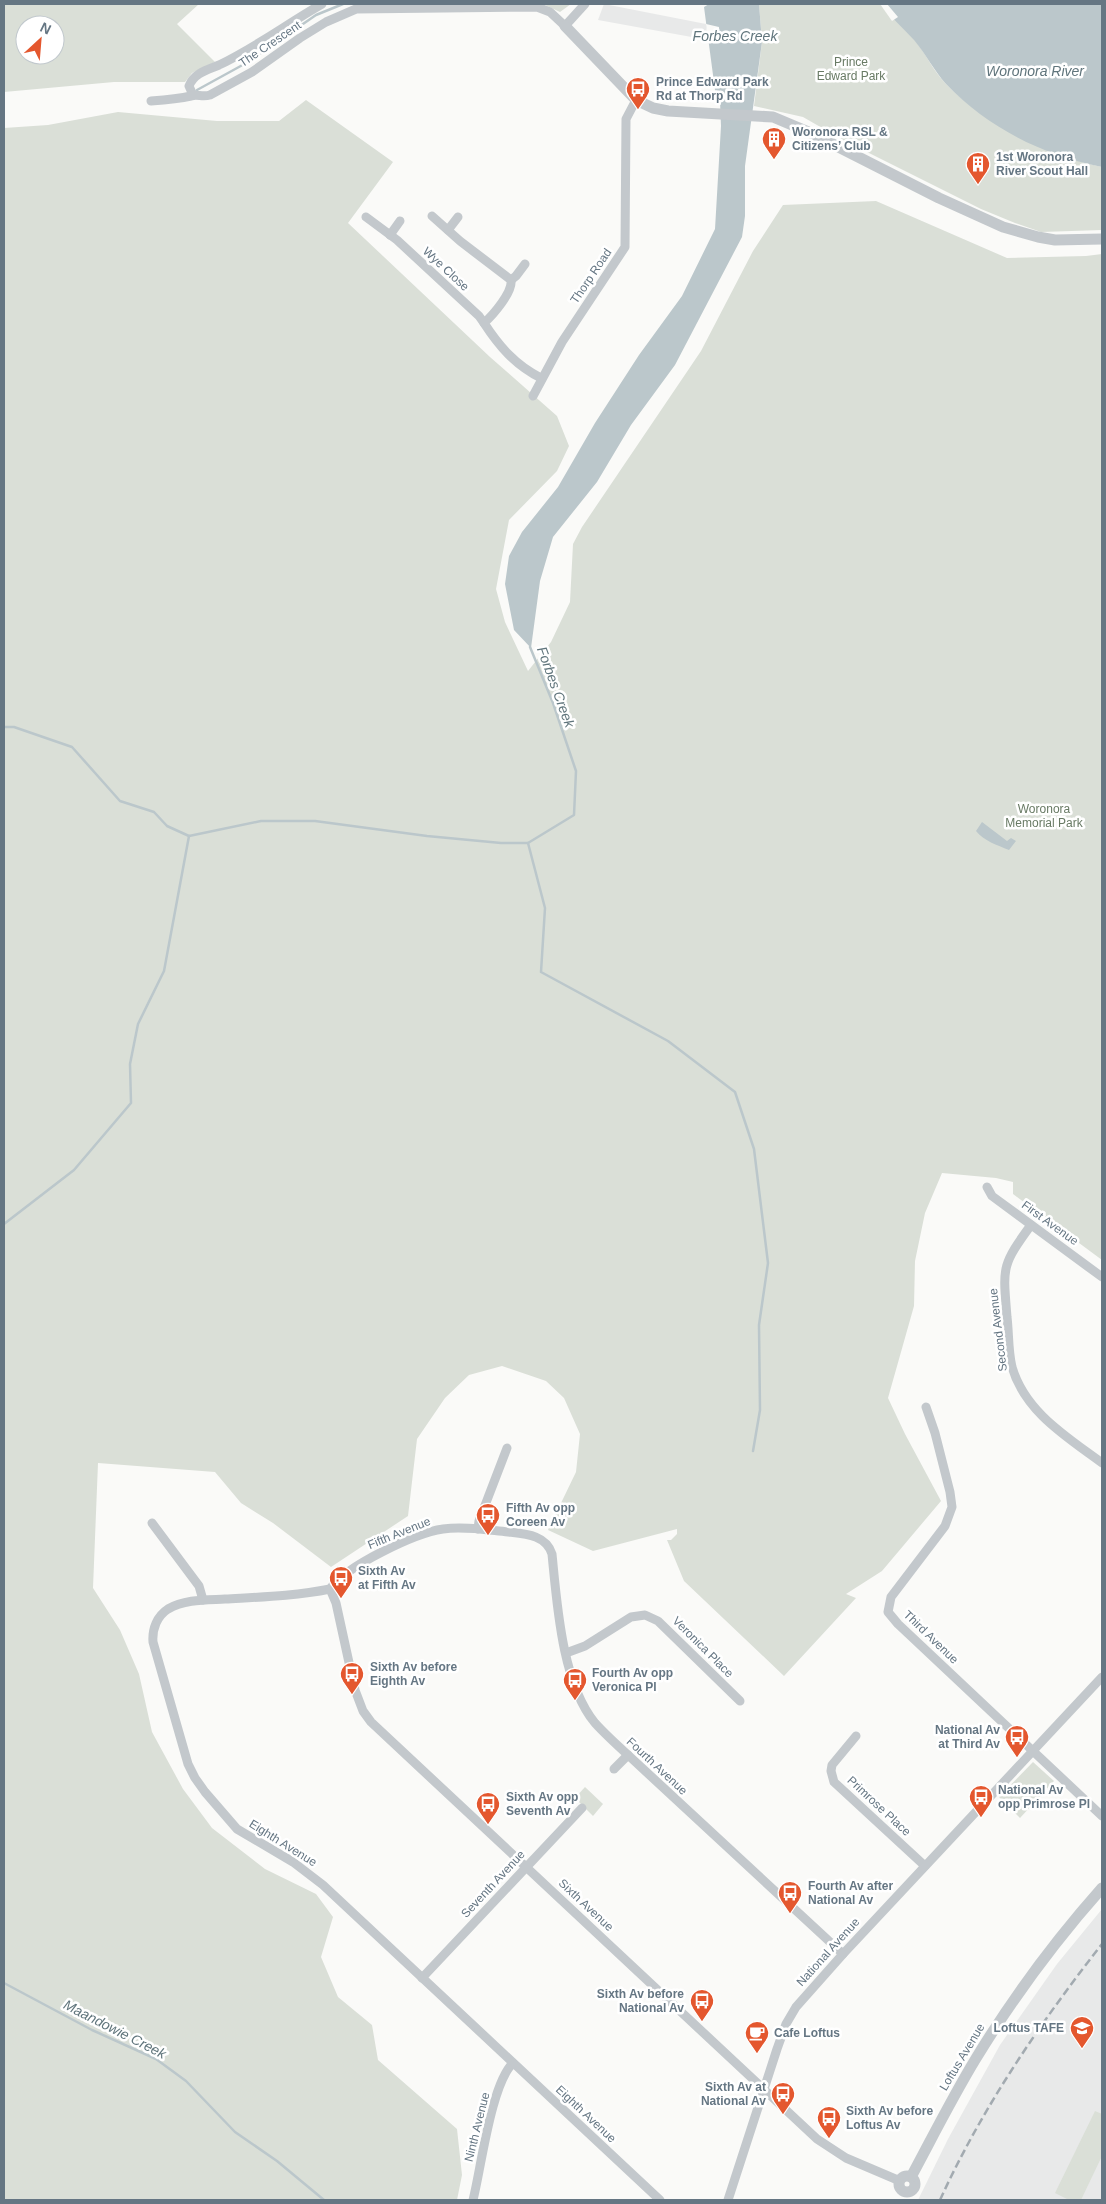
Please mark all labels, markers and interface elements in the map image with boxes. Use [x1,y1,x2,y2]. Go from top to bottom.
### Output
north arrow [15,15,65,65]
street label: The Crescent [236,18,304,70]
text: N [38,19,54,38]
water label: Forbes Creek [693,28,778,44]
park label: Prince Edward Park [817,55,886,83]
water label: Woronora River [986,63,1085,79]
place label: Prince Edward Park Rd at Thorp Rd [656,75,769,103]
bus stop icon: Prince Edward Park Rd at Thorp Rd [625,76,651,110]
place label: Woronora RSL & Citizens’ Club [792,125,888,153]
building icon: Woronora RSL & Citizens’ Club [761,126,787,160]
place label: 1st Woronora River Scout Hall [996,150,1088,178]
building icon: 1st Woronora River Scout Hall [965,151,991,185]
street label: Wye Close [420,244,472,294]
street label: Thorp Road [567,246,615,306]
water label: Forbes Creek [534,644,578,731]
park label: Woronora Memorial Park [1005,802,1084,830]
street label: First Avenue [1019,1198,1081,1248]
street label: Second Avenue [986,1287,1010,1372]
place label: Fifth Av opp Coreen Av [506,1501,575,1529]
bus stop icon: Fifth Av opp Coreen Av [475,1502,501,1536]
street label: Fifth Avenue [366,1514,433,1552]
place label: Sixth Av at Fifth Av [358,1564,416,1592]
bus stop icon: Sixth Av at Fifth Av [328,1565,354,1599]
street label: Third Avenue [901,1607,961,1667]
street label: Veronica Place [670,1614,736,1680]
place label: Sixth Av before Eighth Av [370,1660,457,1688]
bus stop icon: Sixth Av before Eighth Av [339,1661,365,1695]
place label: Fourth Av opp Veronica Pl [592,1666,673,1694]
bus stop icon: Fourth Av opp Veronica Pl [562,1667,588,1701]
place label: National Av at Third Av [935,1723,1000,1751]
bus stop icon: National Av at Third Av [1004,1724,1030,1758]
street label: Fourth Avenue [624,1734,690,1798]
street label: Primrose Place [844,1773,914,1839]
place label: National Av opp Primrose Pl [998,1783,1090,1811]
bus stop icon: National Av opp Primrose Pl [968,1784,994,1818]
place label: Sixth Av opp Seventh Av [506,1790,578,1818]
bus stop icon: Sixth Av opp Seventh Av [475,1791,501,1825]
street label: Eighth Avenue [247,1817,320,1870]
street label: Seventh Avenue [458,1847,528,1921]
street label: Sixth Avenue [556,1876,617,1934]
place label: Fourth Av after National Av [808,1879,893,1907]
bus stop icon: Fourth Av after National Av [777,1880,803,1914]
street label: National Avenue [794,1915,863,1989]
place label: Sixth Av before National Av [597,1987,684,2015]
bus stop icon: Sixth Av before National Av [689,1988,715,2022]
water label: Maandowie Creek [61,1996,170,2062]
school or university icon: Loftus TAFE [1069,2015,1095,2049]
cafe icon: Cafe Loftus [744,2020,770,2054]
street label: Loftus Avenue [936,2021,988,2093]
place label: Loftus TAFE [994,2021,1064,2035]
place label: Cafe Loftus [774,2026,840,2040]
place label: Sixth Av at National Av [701,2080,766,2108]
bus stop icon: Sixth Av at National Av [770,2081,796,2115]
street label: Eighth Avenue [553,2083,619,2146]
street label: Ninth Avenue [462,2090,492,2163]
place label: Sixth Av before Loftus Av [846,2104,933,2132]
bus stop icon: Sixth Av before Loftus Av [816,2105,842,2139]

